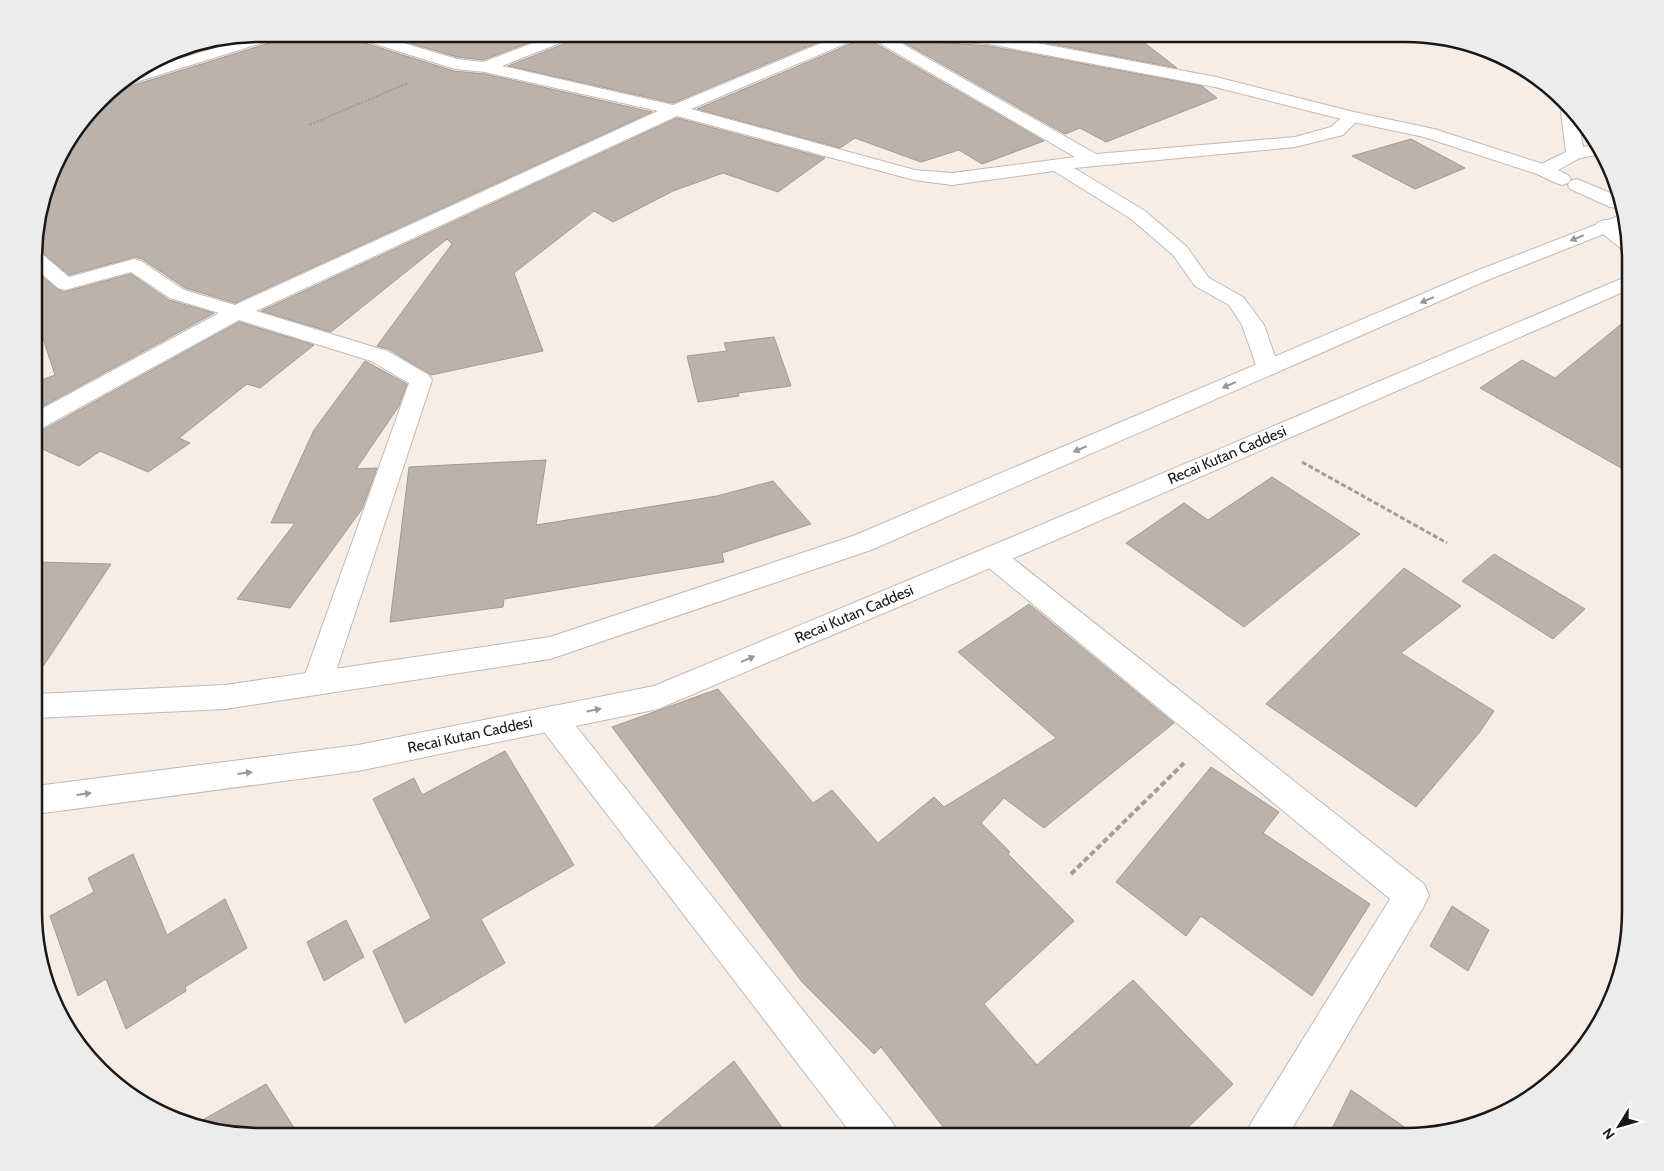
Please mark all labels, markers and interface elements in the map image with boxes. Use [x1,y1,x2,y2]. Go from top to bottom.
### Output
one-way arrow [1570,234,1584,242]
one-way arrow [1420,296,1434,304]
one-way arrow [1222,381,1236,389]
street label: Recai Kutan Caddesi [1165,422,1289,488]
one-way arrow [1073,446,1087,454]
street label: Recai Kutan Caddesi [792,581,916,647]
one-way arrow [741,655,755,663]
one-way arrow [587,706,602,714]
street label: Recai Kutan Caddesi [406,713,534,757]
one-way arrow [237,769,253,777]
one-way arrow [76,790,92,798]
north arrow [1594,1101,1644,1151]
text: N [1598,1124,1619,1143]

